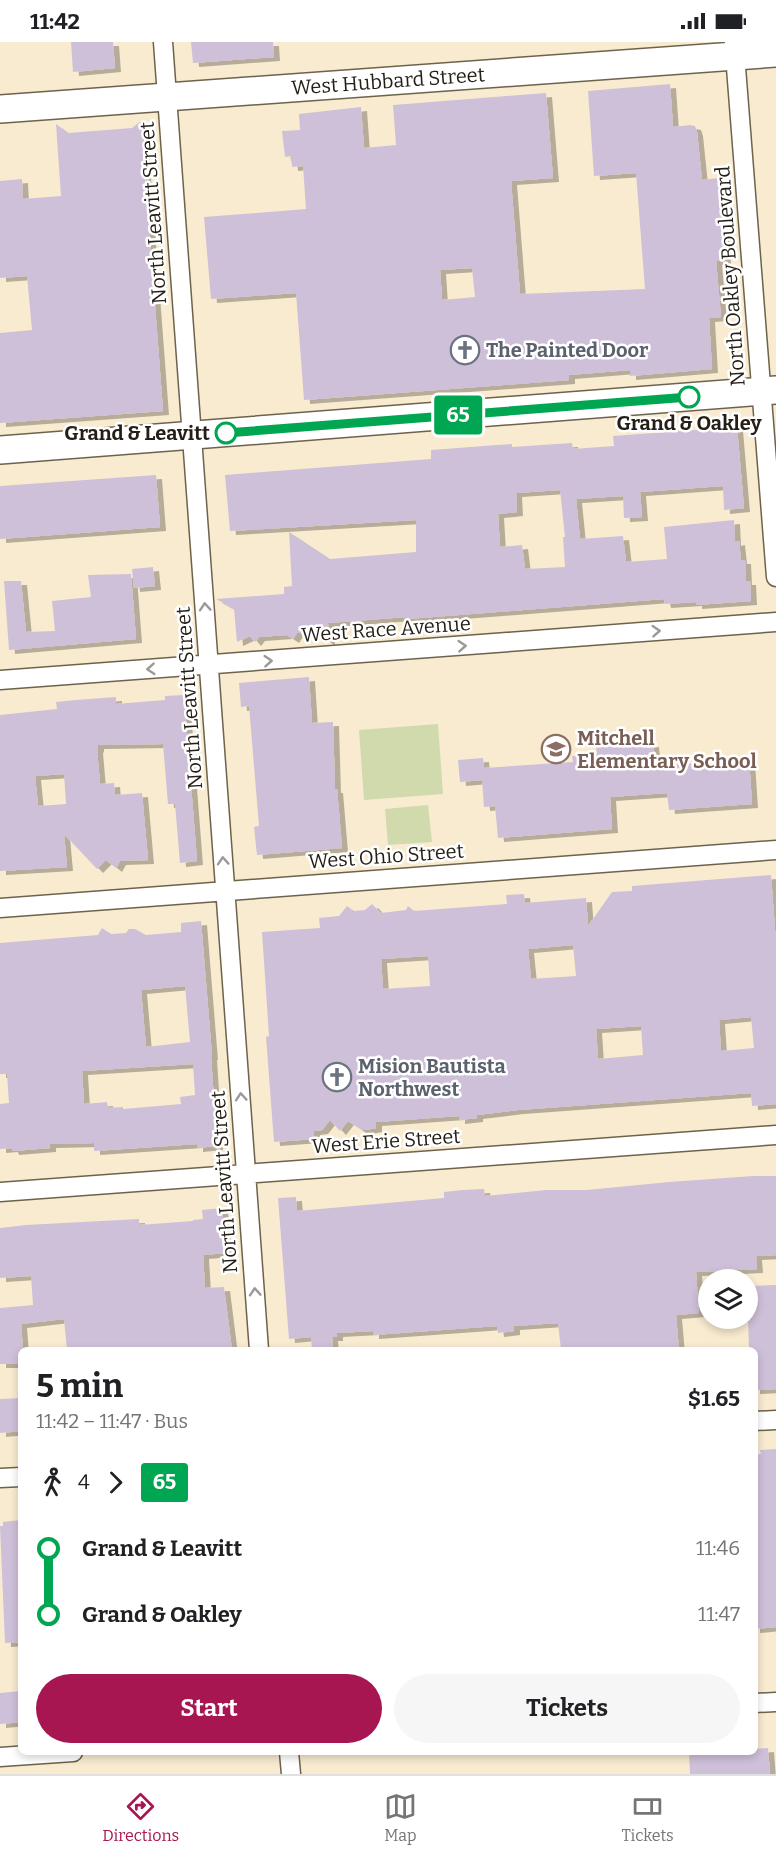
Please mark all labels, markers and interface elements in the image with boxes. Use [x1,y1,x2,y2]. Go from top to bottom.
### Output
text: 11:42 [30,8,80,35]
street label: West Hubbard Street [290,62,486,100]
street label: North Leavitt Street [135,121,171,305]
street label: North Oakley Boulevard [710,165,750,387]
church icon: The Painted Door [449,334,481,366]
place label: The Painted Door [486,338,649,362]
marker: Grand & Oakley [678,386,700,408]
line badge: 65 [431,396,485,434]
text: 65 [446,402,470,428]
place label: Grand & Oakley [616,411,762,435]
place label: Grand & Leavitt [64,421,210,445]
marker: Grand & Leavitt [215,422,237,444]
one-way arrow [198,602,211,611]
street label: North Leavitt Street [171,606,207,790]
street label: West Race Avenue [301,611,471,647]
one-way arrow [652,625,661,638]
one-way arrow [457,640,466,653]
one-way arrow [263,655,272,668]
one-way arrow [146,663,155,676]
place label: Mitchell Elementary School [577,726,757,773]
school or university icon: Mitchell Elementary School [540,733,572,765]
street label: West Ohio Street [307,839,465,873]
one-way arrow [217,856,230,865]
place label: Mision Bautista Northwest [358,1054,506,1101]
church icon: Mision Bautista Northwest [321,1061,353,1093]
street label: North Leavitt Street [206,1090,242,1274]
one-way arrow [234,1093,247,1102]
street label: West Erie Street [311,1124,461,1158]
map controls [698,1269,758,1329]
button: layers [698,1269,758,1329]
one-way arrow [249,1287,262,1296]
text: 5 min [36,1366,123,1406]
text: $1.65 [688,1385,740,1412]
text: 11:42 – 11:47 · Bus [36,1409,188,1433]
icon: walk [36,1466,69,1499]
icon: forward [99,1466,132,1499]
text: 65 [153,1469,176,1495]
text: 4 [78,1470,90,1494]
text: Grand & Leavitt [82,1535,242,1562]
text: 11:46 [696,1536,740,1560]
text: Grand & Oakley [82,1601,242,1628]
text: 11:47 [698,1602,740,1626]
button: Start [36,1674,382,1743]
button: Tickets [394,1674,740,1743]
tab: Directions [102,1790,179,1845]
tab: Map [384,1790,417,1845]
tab: Tickets [621,1790,674,1845]

